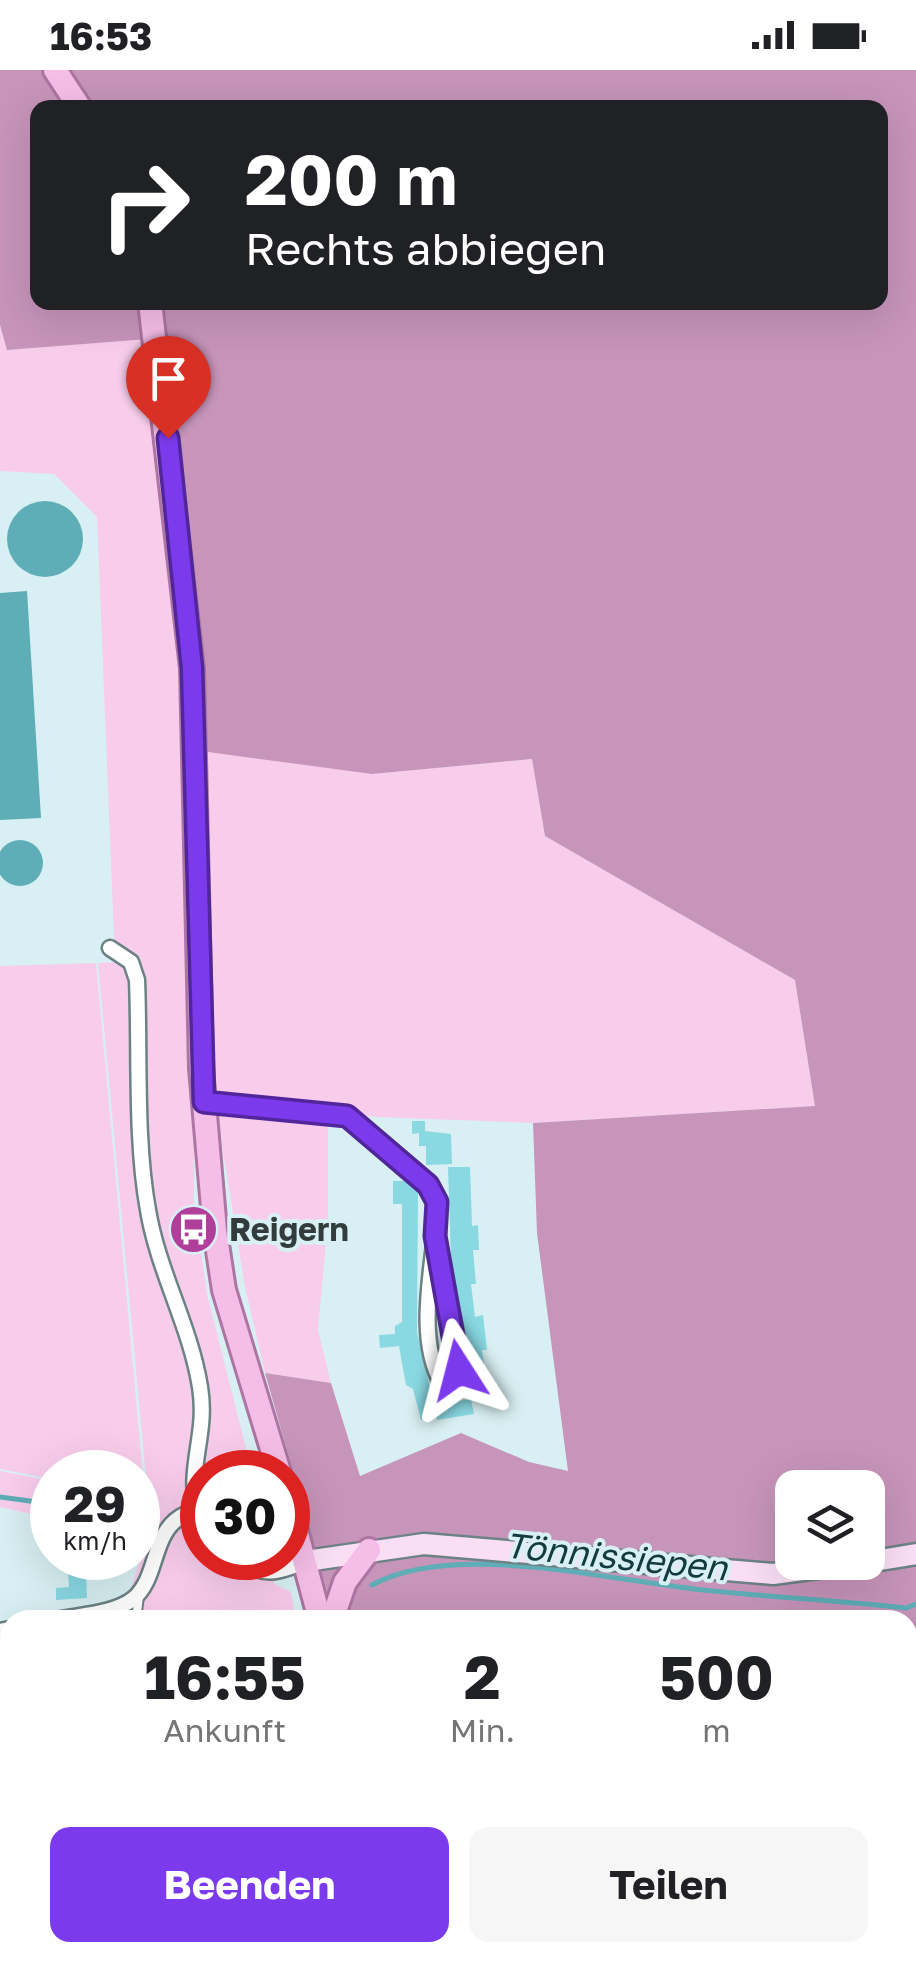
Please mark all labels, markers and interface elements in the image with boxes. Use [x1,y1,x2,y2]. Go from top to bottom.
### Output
text: 16:53 [50,13,152,58]
text: 200 m [245,136,457,220]
icon: right [80,140,210,270]
text: Rechts abbiegen [245,221,607,275]
pin [126,336,211,439]
icon: arrive [141,351,196,406]
bus stop icon: Reigern [168,1203,220,1255]
place label: Reigern [229,1210,349,1248]
position arrow [407,1318,511,1422]
speed limit sign: 30 [180,1450,310,1580]
map controls [775,1470,885,1580]
button: layers [775,1470,885,1580]
text: 29 [64,1473,126,1533]
water label: Tönnissiepen [503,1523,731,1589]
text: km/h [63,1525,127,1556]
text: 16:55 [144,1640,306,1712]
text: 2 [464,1640,501,1712]
text: 500 [659,1640,774,1712]
text: Ankunft [163,1711,286,1749]
text: Min. [450,1711,515,1749]
text: m [702,1711,731,1749]
button: Beenden [50,1827,449,1942]
button: Teilen [469,1827,868,1942]

